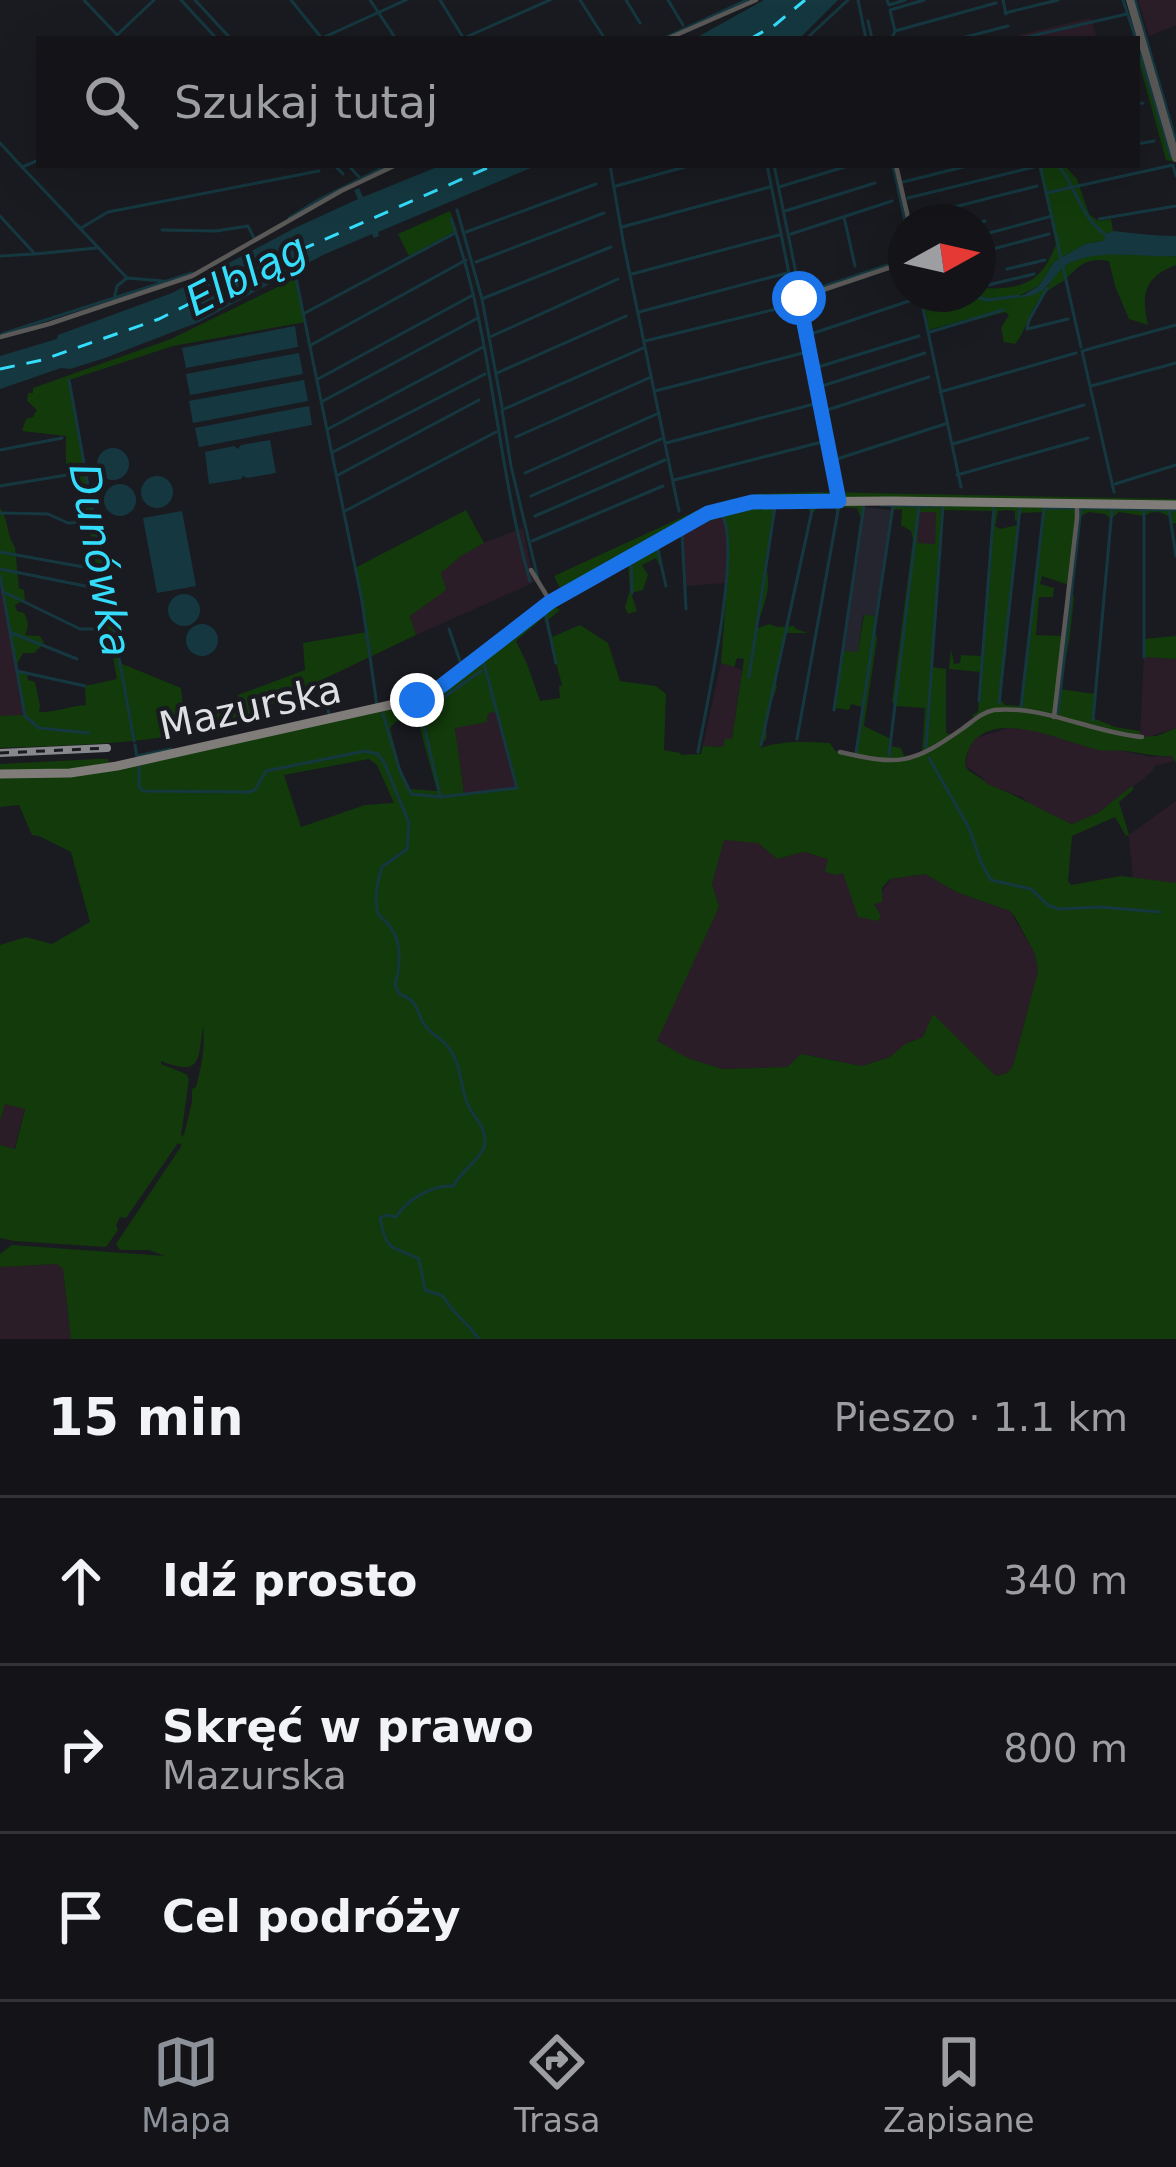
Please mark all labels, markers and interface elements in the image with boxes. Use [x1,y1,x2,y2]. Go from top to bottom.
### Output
search box [36,36,1140,168]
icon: search [78,69,144,135]
text: Szukaj tutaj [174,76,438,129]
north arrow [888,204,996,312]
water label: Elbląg [178,223,315,326]
route start [772,271,826,325]
water label: Dunówka [59,459,142,661]
street label: Mazurska [155,666,345,749]
route end [390,673,444,727]
text: 15 min [48,1388,244,1447]
text: Pieszo · 1.1 km [834,1395,1128,1440]
icon: ahead [48,1548,114,1614]
text: Idź prosto [162,1554,417,1607]
text: 340 m [1003,1558,1128,1603]
text: Skręć w prawo [162,1700,534,1753]
icon: right [48,1716,114,1782]
text: 800 m [1003,1726,1128,1771]
text: Mazurska [162,1753,347,1798]
icon: arrive [48,1884,114,1950]
text: Cel podróży [162,1890,461,1943]
tab: Mapa [141,2029,231,2140]
tab: Trasa [514,2029,600,2140]
tab: Zapisane [883,2029,1035,2140]

